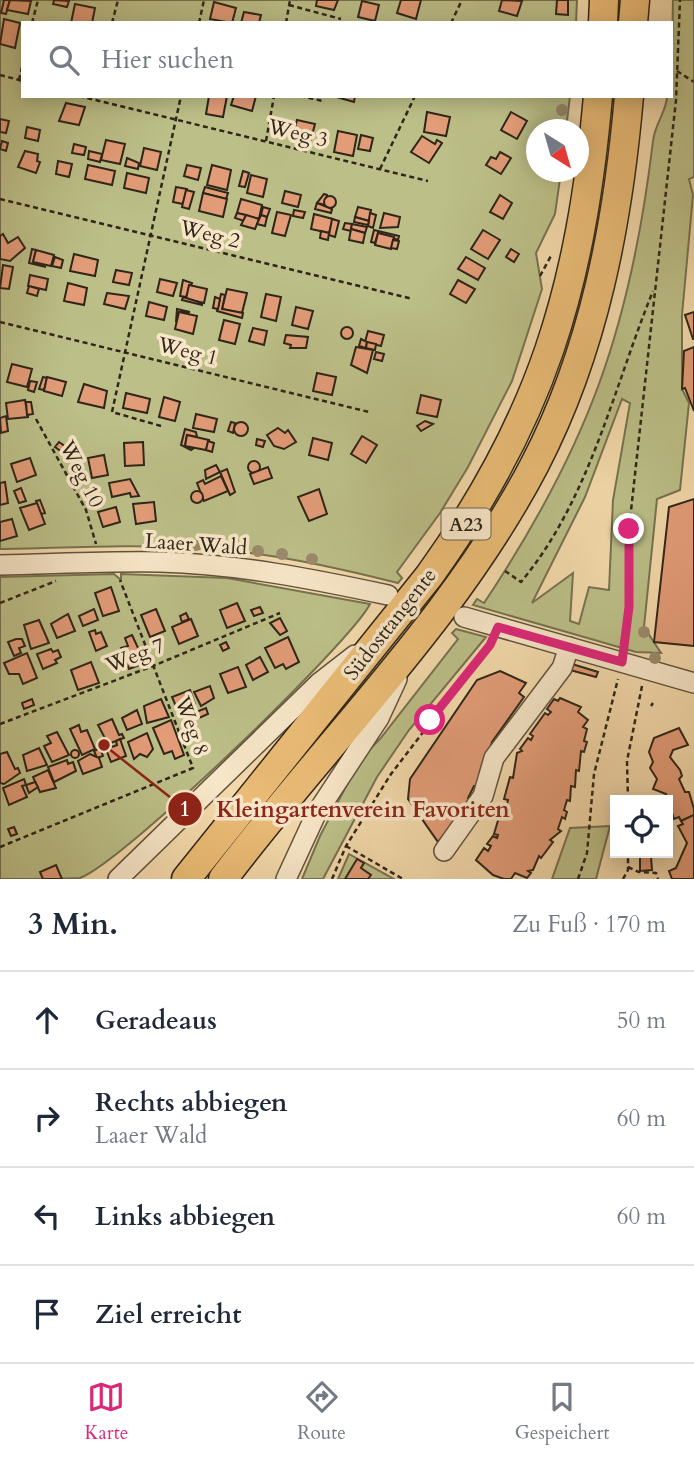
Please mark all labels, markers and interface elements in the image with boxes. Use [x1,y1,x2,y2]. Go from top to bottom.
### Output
search box [21,21,673,98]
icon: search [45,41,83,79]
text: Hier suchen [101,42,234,77]
street label: Weg 3 [264,112,331,155]
north arrow [526,119,589,182]
street label: Weg 2 [176,213,243,256]
street label: Weg 1 [154,330,221,373]
street label: Weg 10 [52,435,111,513]
road number: A23 [442,509,490,540]
route end [613,513,644,544]
street label: Laaer Wald [144,526,248,563]
street label: Südosttangente [337,562,443,687]
street label: Weg 7 [101,631,169,680]
street label: Weg 8 [167,692,216,760]
route start [414,704,445,735]
callout: Kleingartenverein Favoriten [167,787,524,831]
text: Kleingartenverein Favoriten [216,794,510,825]
text: 1 [180,795,190,824]
map controls [610,795,673,858]
button: locate [610,795,673,858]
text: 3 Min. [28,904,118,945]
text: Zu Fuß · 170 m [512,909,666,940]
icon: ahead [28,1001,66,1039]
text: Geradeaus [95,1003,217,1038]
text: 50 m [617,1005,666,1036]
text: Rechts abbiegen [95,1085,287,1120]
icon: right [28,1099,66,1137]
text: 60 m [617,1103,666,1134]
text: Laaer Wald [95,1120,207,1151]
icon: left [28,1197,66,1235]
text: Links abbiegen [95,1199,275,1234]
text: 60 m [617,1201,666,1232]
icon: arrive [28,1295,66,1333]
text: Ziel erreicht [95,1297,241,1332]
tab: Karte [84,1378,128,1446]
tab: Route [297,1378,346,1446]
tab: Gespeichert [515,1378,610,1446]

